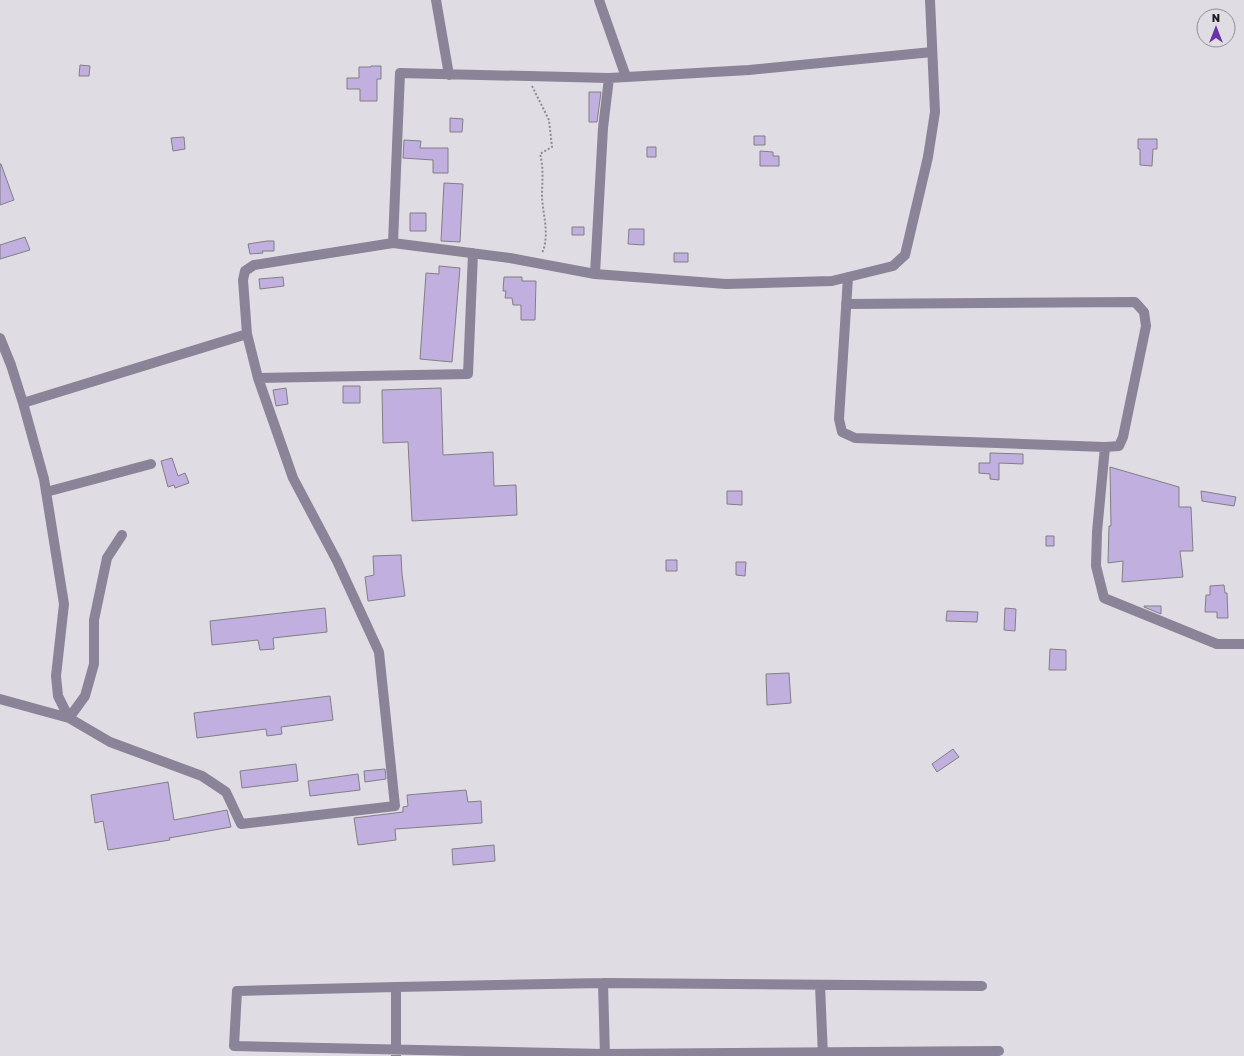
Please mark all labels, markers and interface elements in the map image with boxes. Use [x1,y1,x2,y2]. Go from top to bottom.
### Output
north arrow [1196,8,1236,48]
text: N [1212,11,1220,24]

